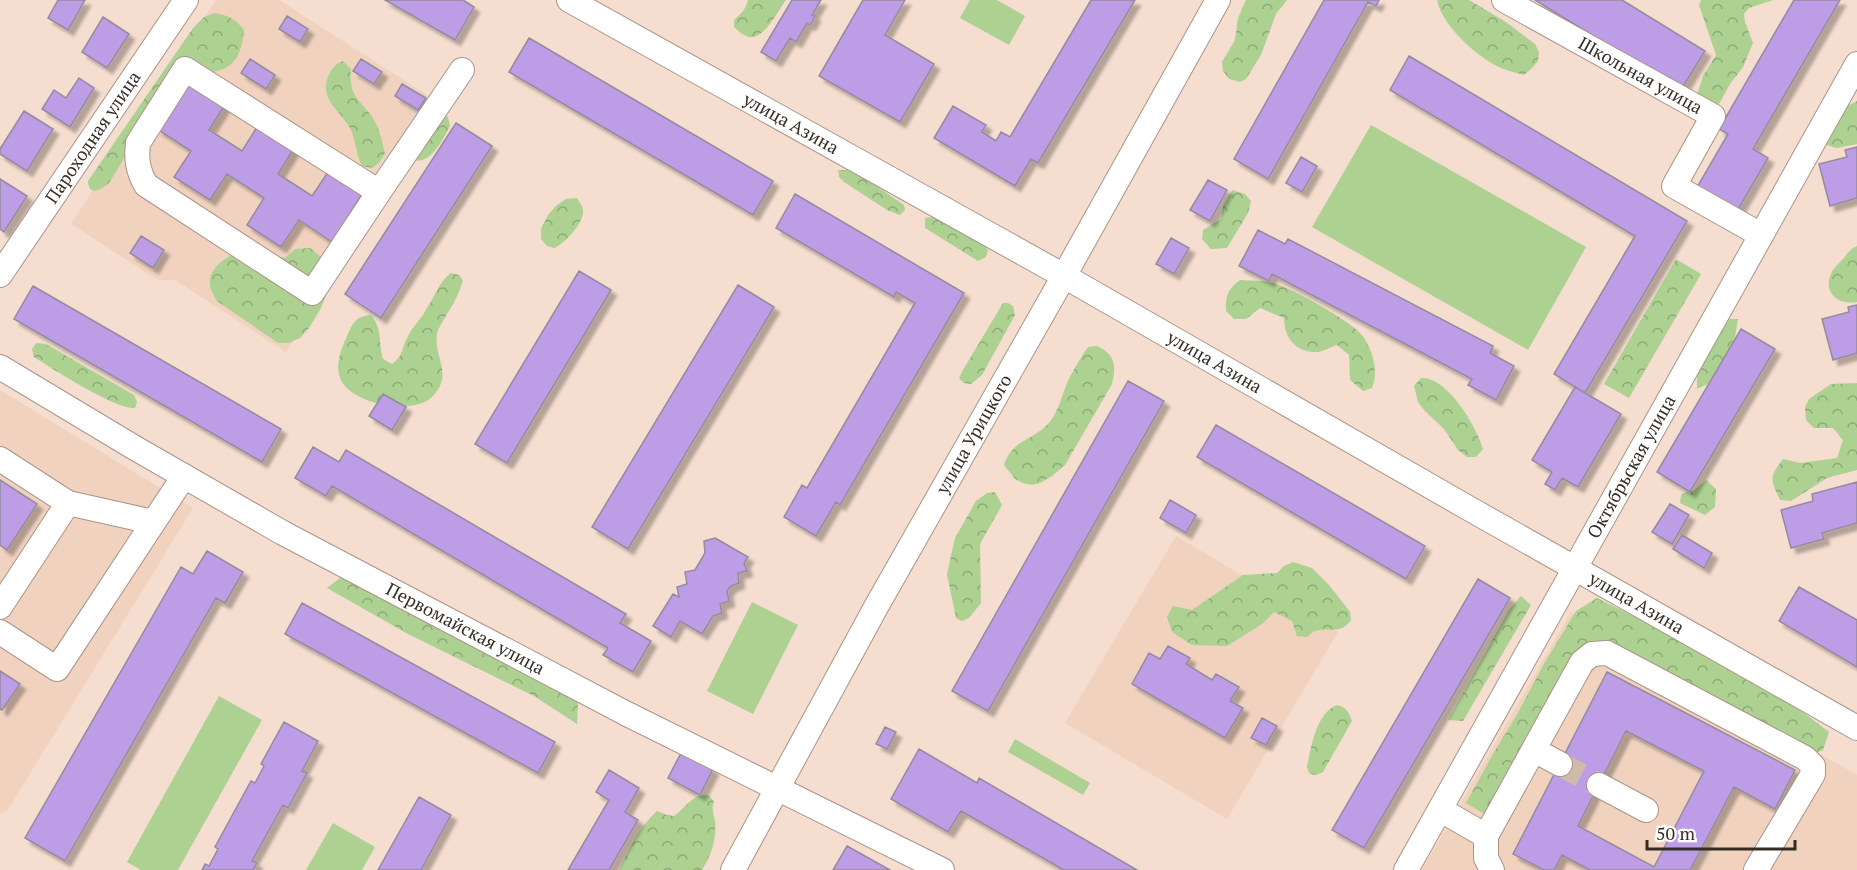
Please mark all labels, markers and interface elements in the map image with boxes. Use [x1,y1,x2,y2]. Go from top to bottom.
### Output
street label: Школьная улица [1575,31,1707,119]
street label: Пароходная улица [39,66,145,208]
street label: улица Азина [738,86,843,159]
street label: улица Азина [1162,324,1267,398]
street label: улица Урицкого [929,370,1017,499]
street label: Октябрьская улица [1581,390,1680,542]
street label: улица Азина [1584,565,1689,639]
street label: Первомайская улица [382,576,549,680]
scale bar [1647,813,1796,851]
text: 50 m [1656,821,1696,845]

